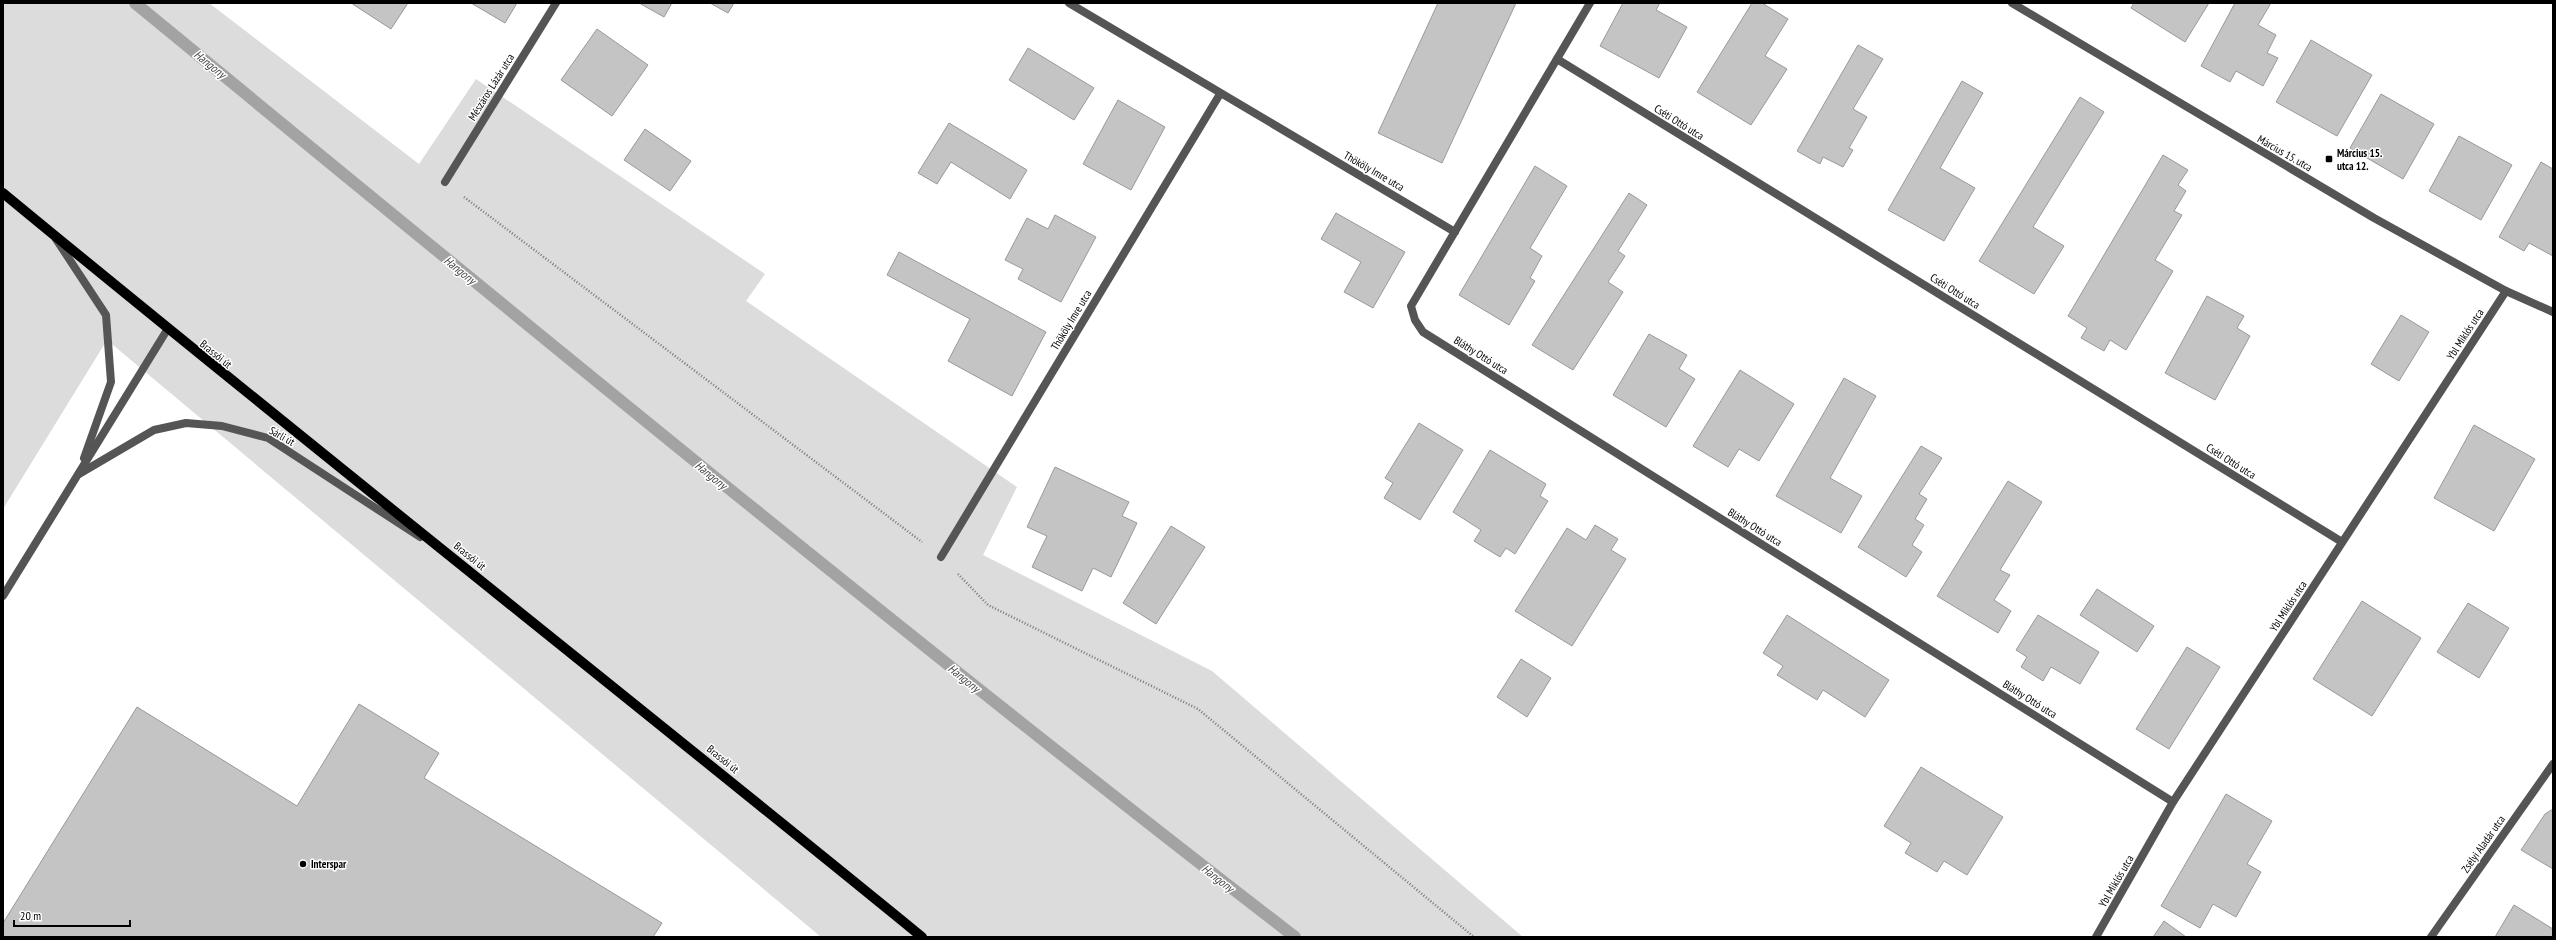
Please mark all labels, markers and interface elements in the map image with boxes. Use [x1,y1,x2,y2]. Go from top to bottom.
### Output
water label: Hangony [191,47,230,82]
street label: Mészáros Lázár utca [465,51,517,123]
street label: Cséti Ottó utca [1652,101,1706,143]
street label: Március 15. utca [2255,132,2315,174]
place label: Március 15. utca 12. [2337,146,2382,173]
street label: Thököly Imre utca [1341,148,1407,194]
marker: Március 15. utca 12. [2324,154,2334,164]
water label: Hangony [441,253,480,288]
street label: Cséti Ottó utca [1928,270,1982,312]
street label: Thököly Imre utca [1048,287,1094,353]
street label: Ybl Miklós utca [2443,306,2487,362]
street label: Bláthy Ottó utca [1451,333,1511,377]
street label: Brassói út [197,337,235,371]
street label: Sárli út [267,423,297,449]
street label: Cséti Ottó utca [2204,440,2258,482]
water label: Hangony [692,458,731,493]
street label: Bláthy Ottó utca [1725,505,1785,549]
street label: Brassói út [451,539,489,573]
street label: Ybl Miklós utca [2266,578,2310,634]
water label: Hangony [945,661,984,696]
street label: Bláthy Ottó utca [2000,677,2060,721]
street label: Brassói út [704,742,742,776]
street label: Zsélyi Aladár utca [2458,813,2508,875]
street label: Ybl Miklós utca [2096,853,2136,909]
place label: Interspar [311,857,347,871]
marker: Interspar [298,859,308,869]
water label: Hangony [1199,861,1238,896]
scale bar [14,902,130,928]
text: 20 m [20,908,41,923]

